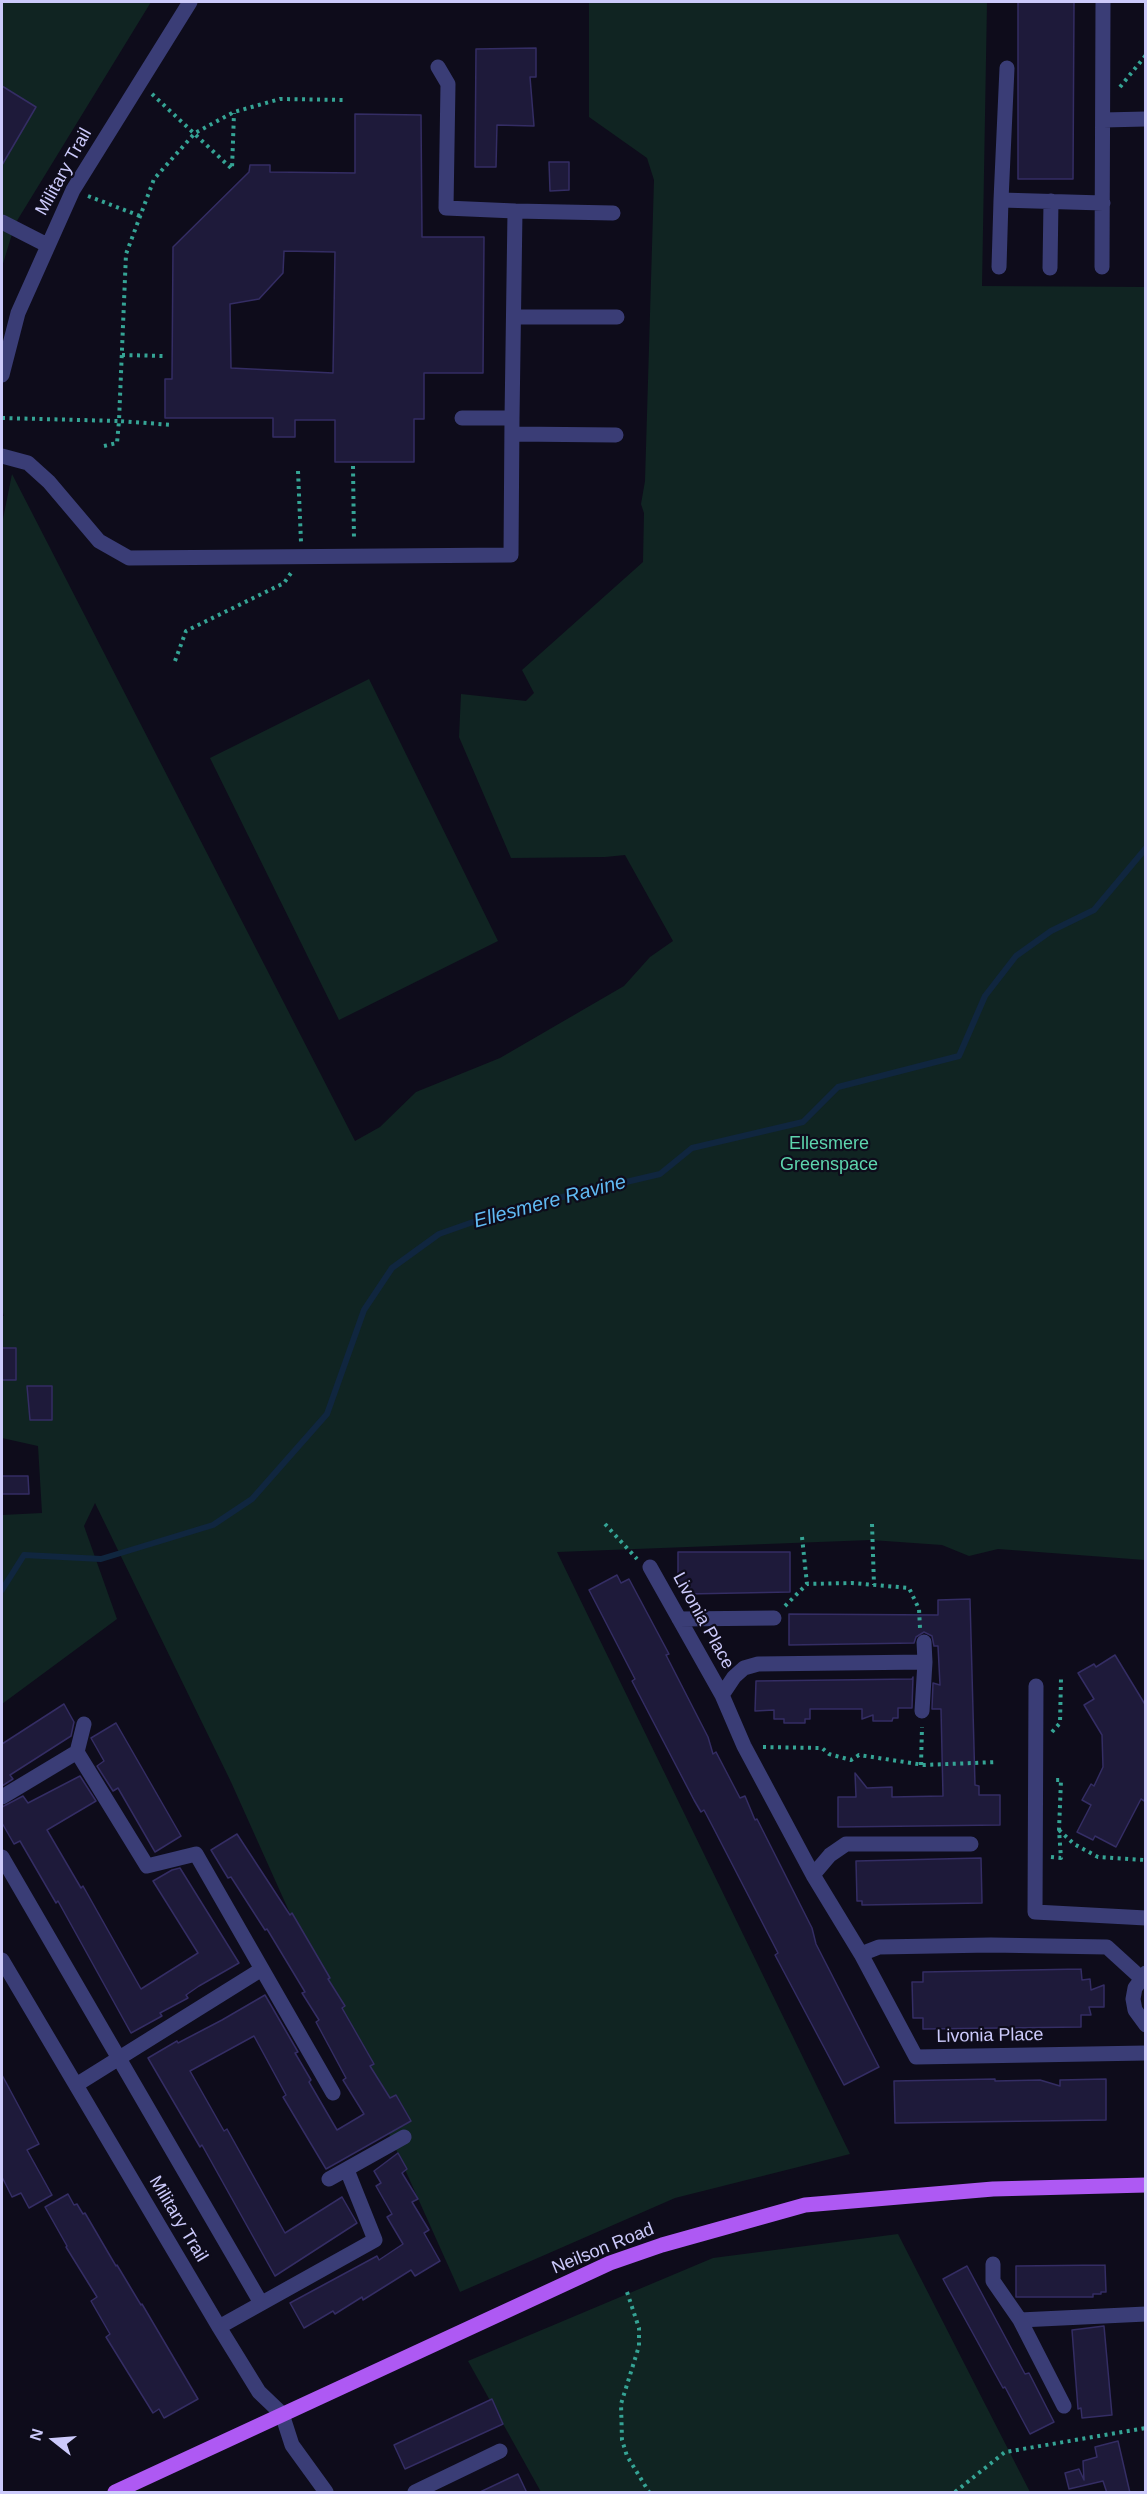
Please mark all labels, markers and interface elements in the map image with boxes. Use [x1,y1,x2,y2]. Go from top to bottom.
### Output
street label: Military Trail [31,125,97,219]
park label: Ellesmere Greenspace [780,1133,878,1176]
water label: Ellesmere Ravine [471,1170,629,1234]
street label: Livonia Place [668,1569,738,1673]
street label: Livonia Place [936,2024,1044,2048]
street label: Military Trail [144,2172,212,2266]
street label: Neilson Road [549,2219,657,2279]
north arrow [24,2410,84,2470]
text: N [26,2427,46,2443]

